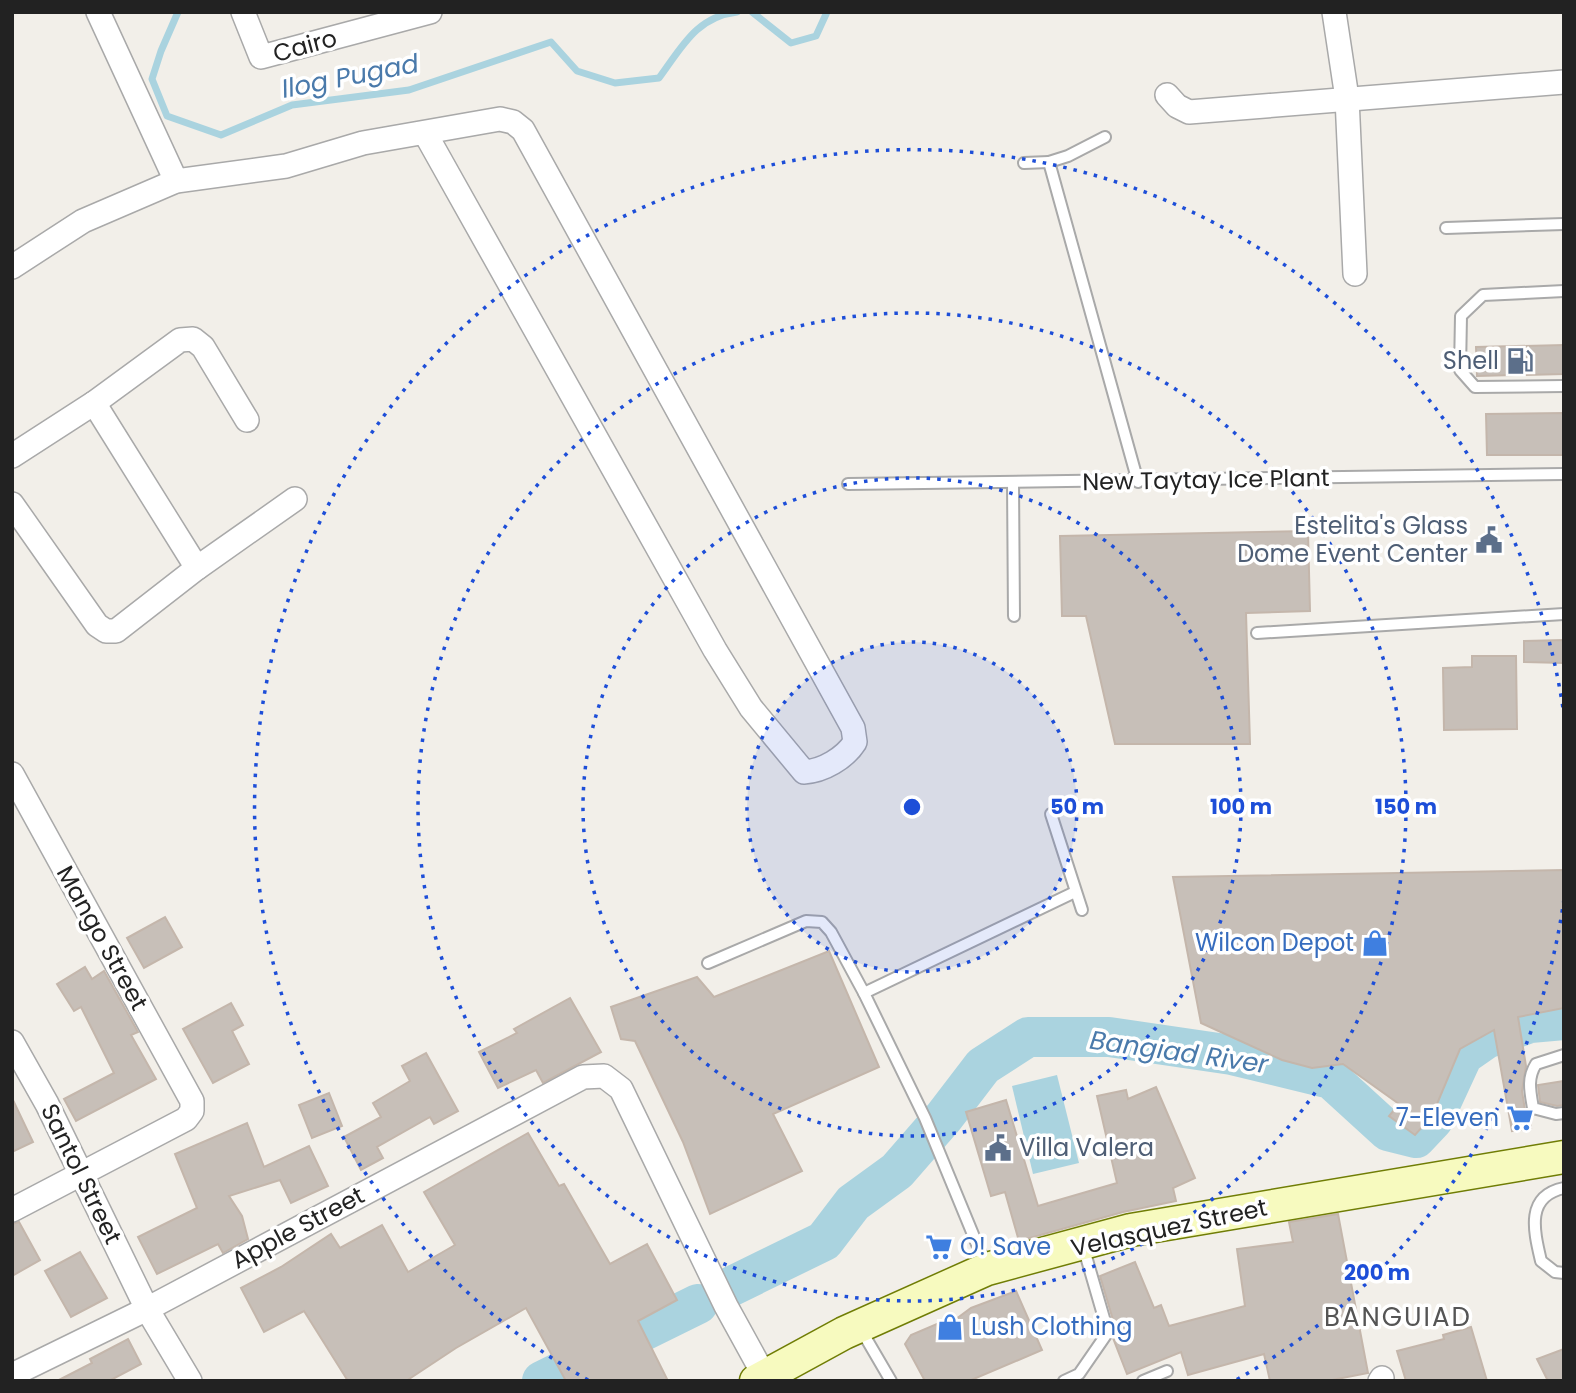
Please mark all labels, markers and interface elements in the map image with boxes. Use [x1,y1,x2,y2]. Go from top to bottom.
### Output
street label: Cairo [269,21,341,70]
water label: Ilog Pugad [278,45,422,107]
place label: Shell [1443,344,1499,377]
fuel station icon: Shell [1505,346,1535,376]
street label: New Taytay Ice Plant [1082,461,1330,498]
place label: Estelita's Glass Dome Event Center [1237,509,1468,570]
public building icon: Estelita's Glass Dome Event Center [1474,525,1504,555]
text: 50 m [1050,792,1104,821]
text: 100 m [1210,792,1272,821]
text: 150 m [1375,792,1437,821]
centre of rings [900,795,924,819]
street label: Mango Street [49,860,156,1016]
place label: Wilcon Depot [1195,926,1354,959]
shop icon: Wilcon Depot [1360,928,1390,958]
water label: Bangiad River [1088,1022,1272,1083]
street label: Santol Street [33,1098,130,1249]
place label: 7-Eleven [1396,1101,1499,1134]
supermarket icon: 7-Eleven [1505,1103,1535,1133]
place label: Villa Valera [1019,1131,1154,1164]
public building icon: Villa Valera [983,1133,1013,1163]
street label: Apple Street [226,1179,370,1276]
street label: Velasquez Street [1068,1191,1270,1264]
place label: O! Save [960,1230,1051,1263]
supermarket icon: O! Save [924,1232,954,1262]
text: 200 m [1344,1258,1410,1287]
district label: BANGUIAD [1324,1299,1472,1335]
place label: Lush Clothing [971,1310,1132,1343]
shop icon: Lush Clothing [935,1312,965,1342]

